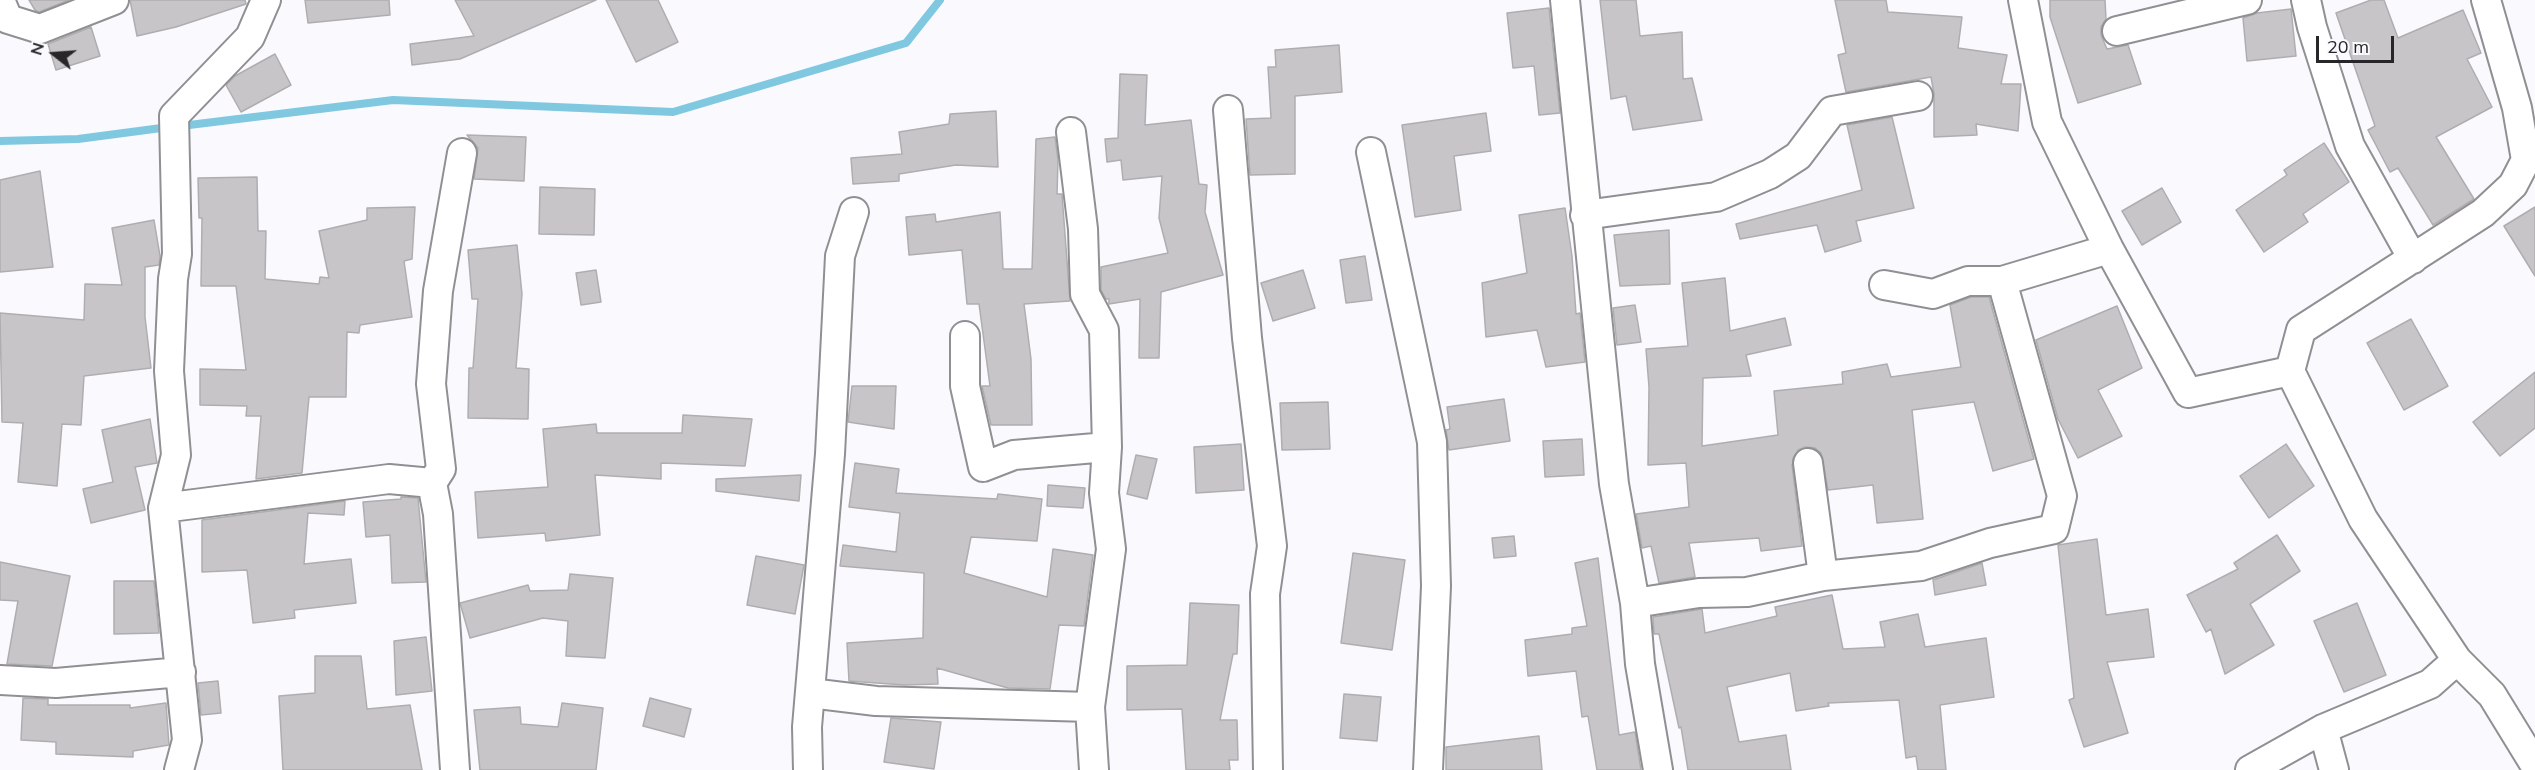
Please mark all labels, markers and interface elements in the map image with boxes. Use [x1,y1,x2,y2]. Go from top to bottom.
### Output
north arrow [24,24,84,84]
scale bar [2319,24,2397,62]
text: 20 m [2327,35,2369,58]
text: N [25,40,48,57]

